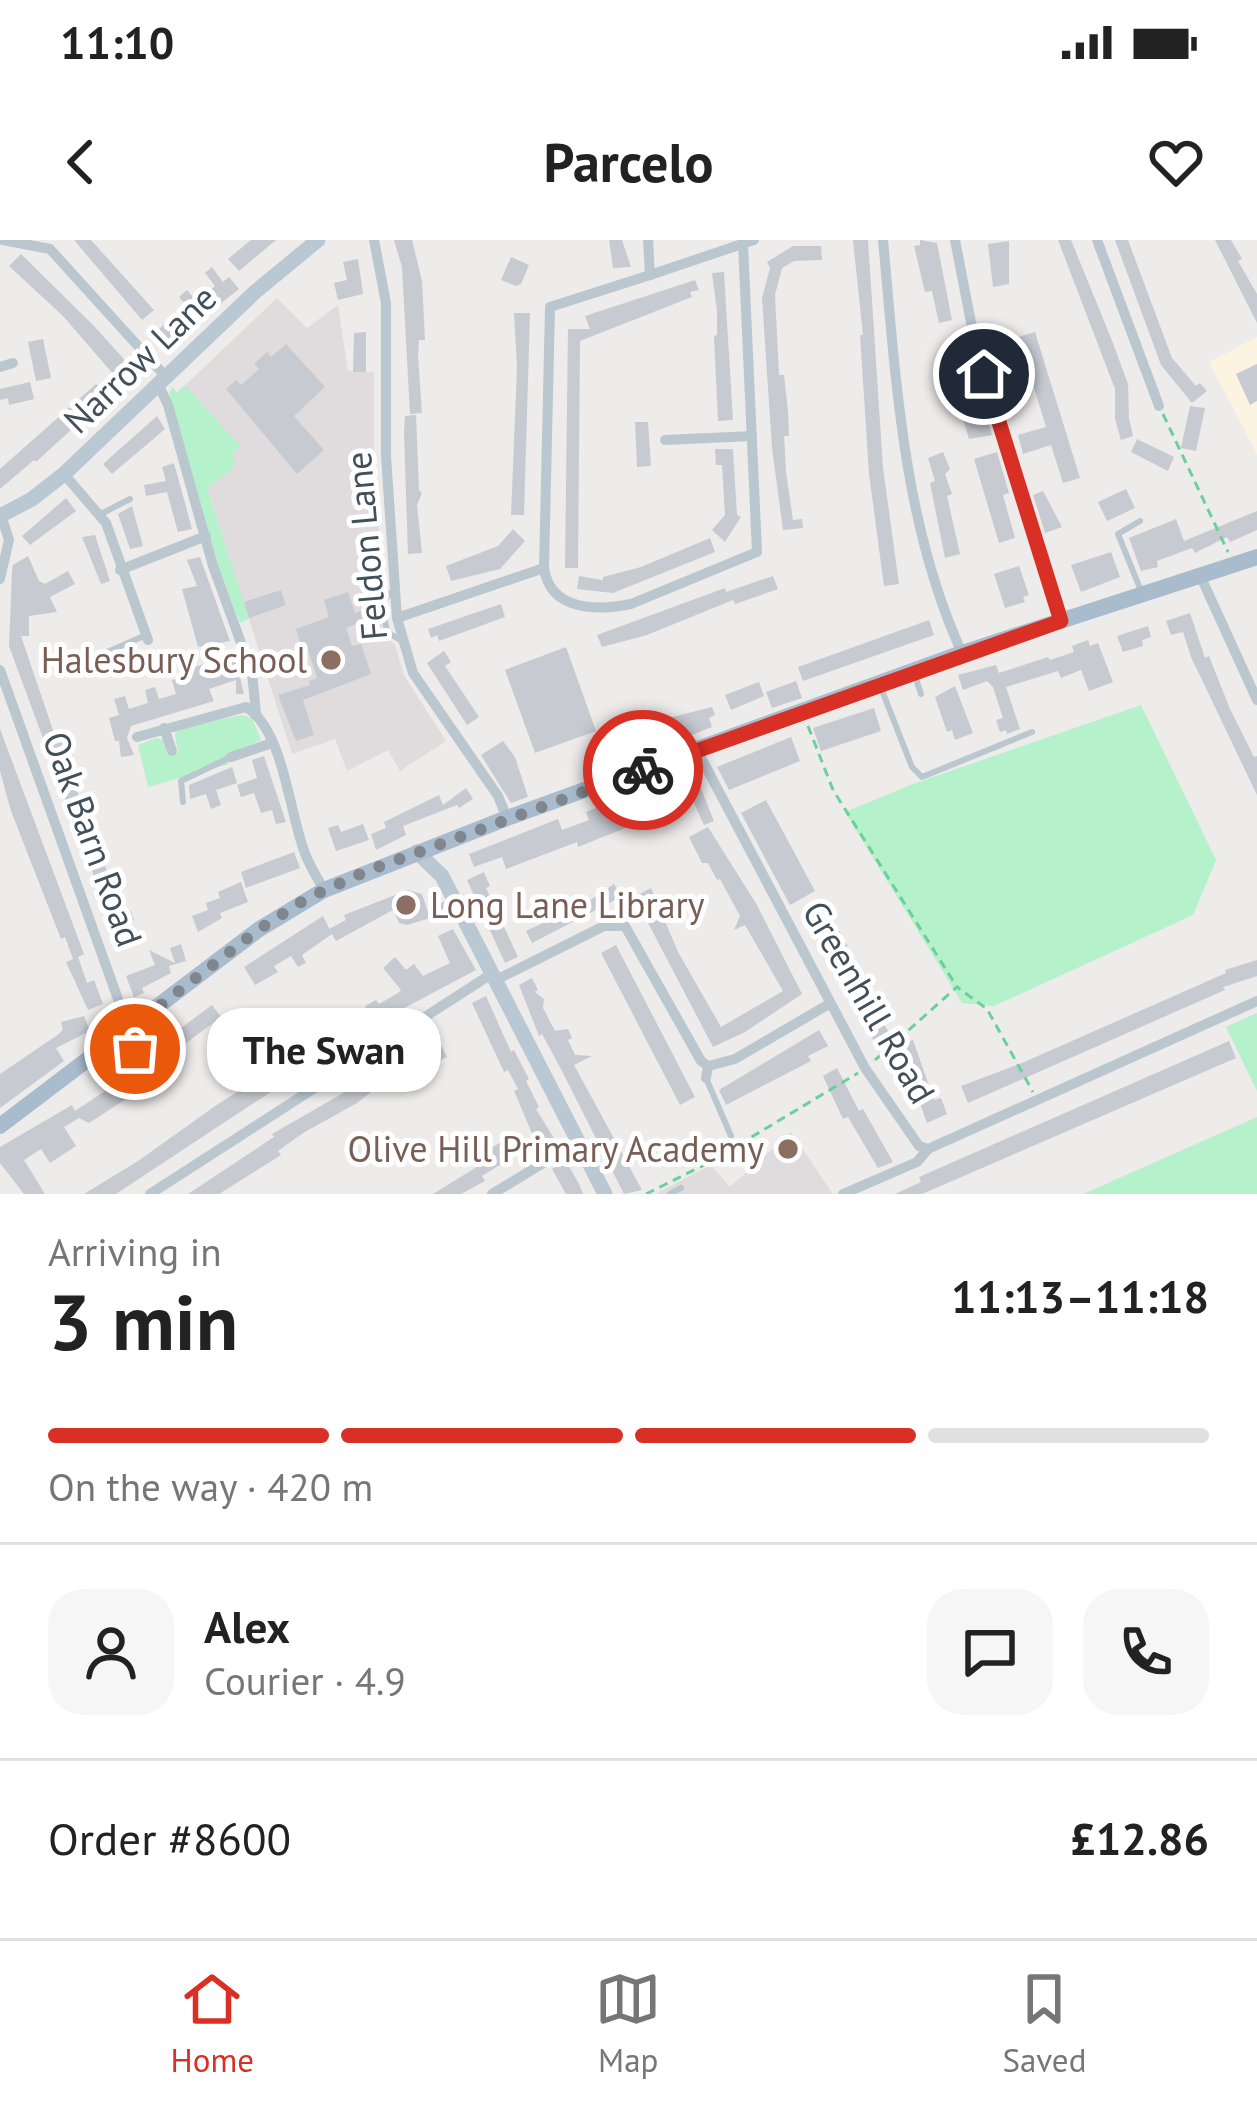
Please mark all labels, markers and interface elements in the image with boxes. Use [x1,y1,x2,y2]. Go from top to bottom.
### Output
text: 11:10 [60,13,174,71]
text: Parcelo [544,127,713,197]
icon: back [48,129,114,195]
icon: heart [1143,129,1209,195]
street label: Narrow Lane [53,274,226,443]
pin [933,323,1035,425]
icon: home [951,341,1017,407]
street label: Feldon Lane [334,450,397,642]
place label: Halesbury School [41,636,307,683]
marker: Halesbury School [318,647,344,673]
courier [583,710,703,830]
street label: Oak Barn Road [33,725,154,953]
icon: bike [610,737,676,803]
place label: Long Lane Library [430,881,705,928]
marker: Long Lane Library [393,892,419,918]
street label: Greenhill Road [792,892,946,1112]
pin [84,998,186,1100]
callout: The Swan [207,1007,441,1091]
icon: bag [102,1016,168,1082]
text: The Swan [243,1024,405,1075]
place label: Olive Hill Primary Academy [348,1125,764,1172]
marker: Olive Hill Primary Academy [775,1136,801,1162]
text: Arriving in [48,1226,222,1277]
text: 11:13–11:18 [951,1267,1209,1325]
text: 3 min [48,1271,238,1372]
text: On the way · 420 m [48,1461,373,1512]
button: person [48,1589,174,1715]
button: chat [927,1589,1053,1715]
button: phone [1083,1589,1209,1715]
text: Alex [204,1597,290,1655]
text: Courier · 4.9 [204,1655,406,1706]
text: Order #8600 [48,1809,291,1867]
text: £12.86 [1070,1809,1209,1867]
tab: Home [171,1966,254,2081]
tab: Map [595,1966,661,2081]
tab: Saved [1002,1966,1086,2081]

